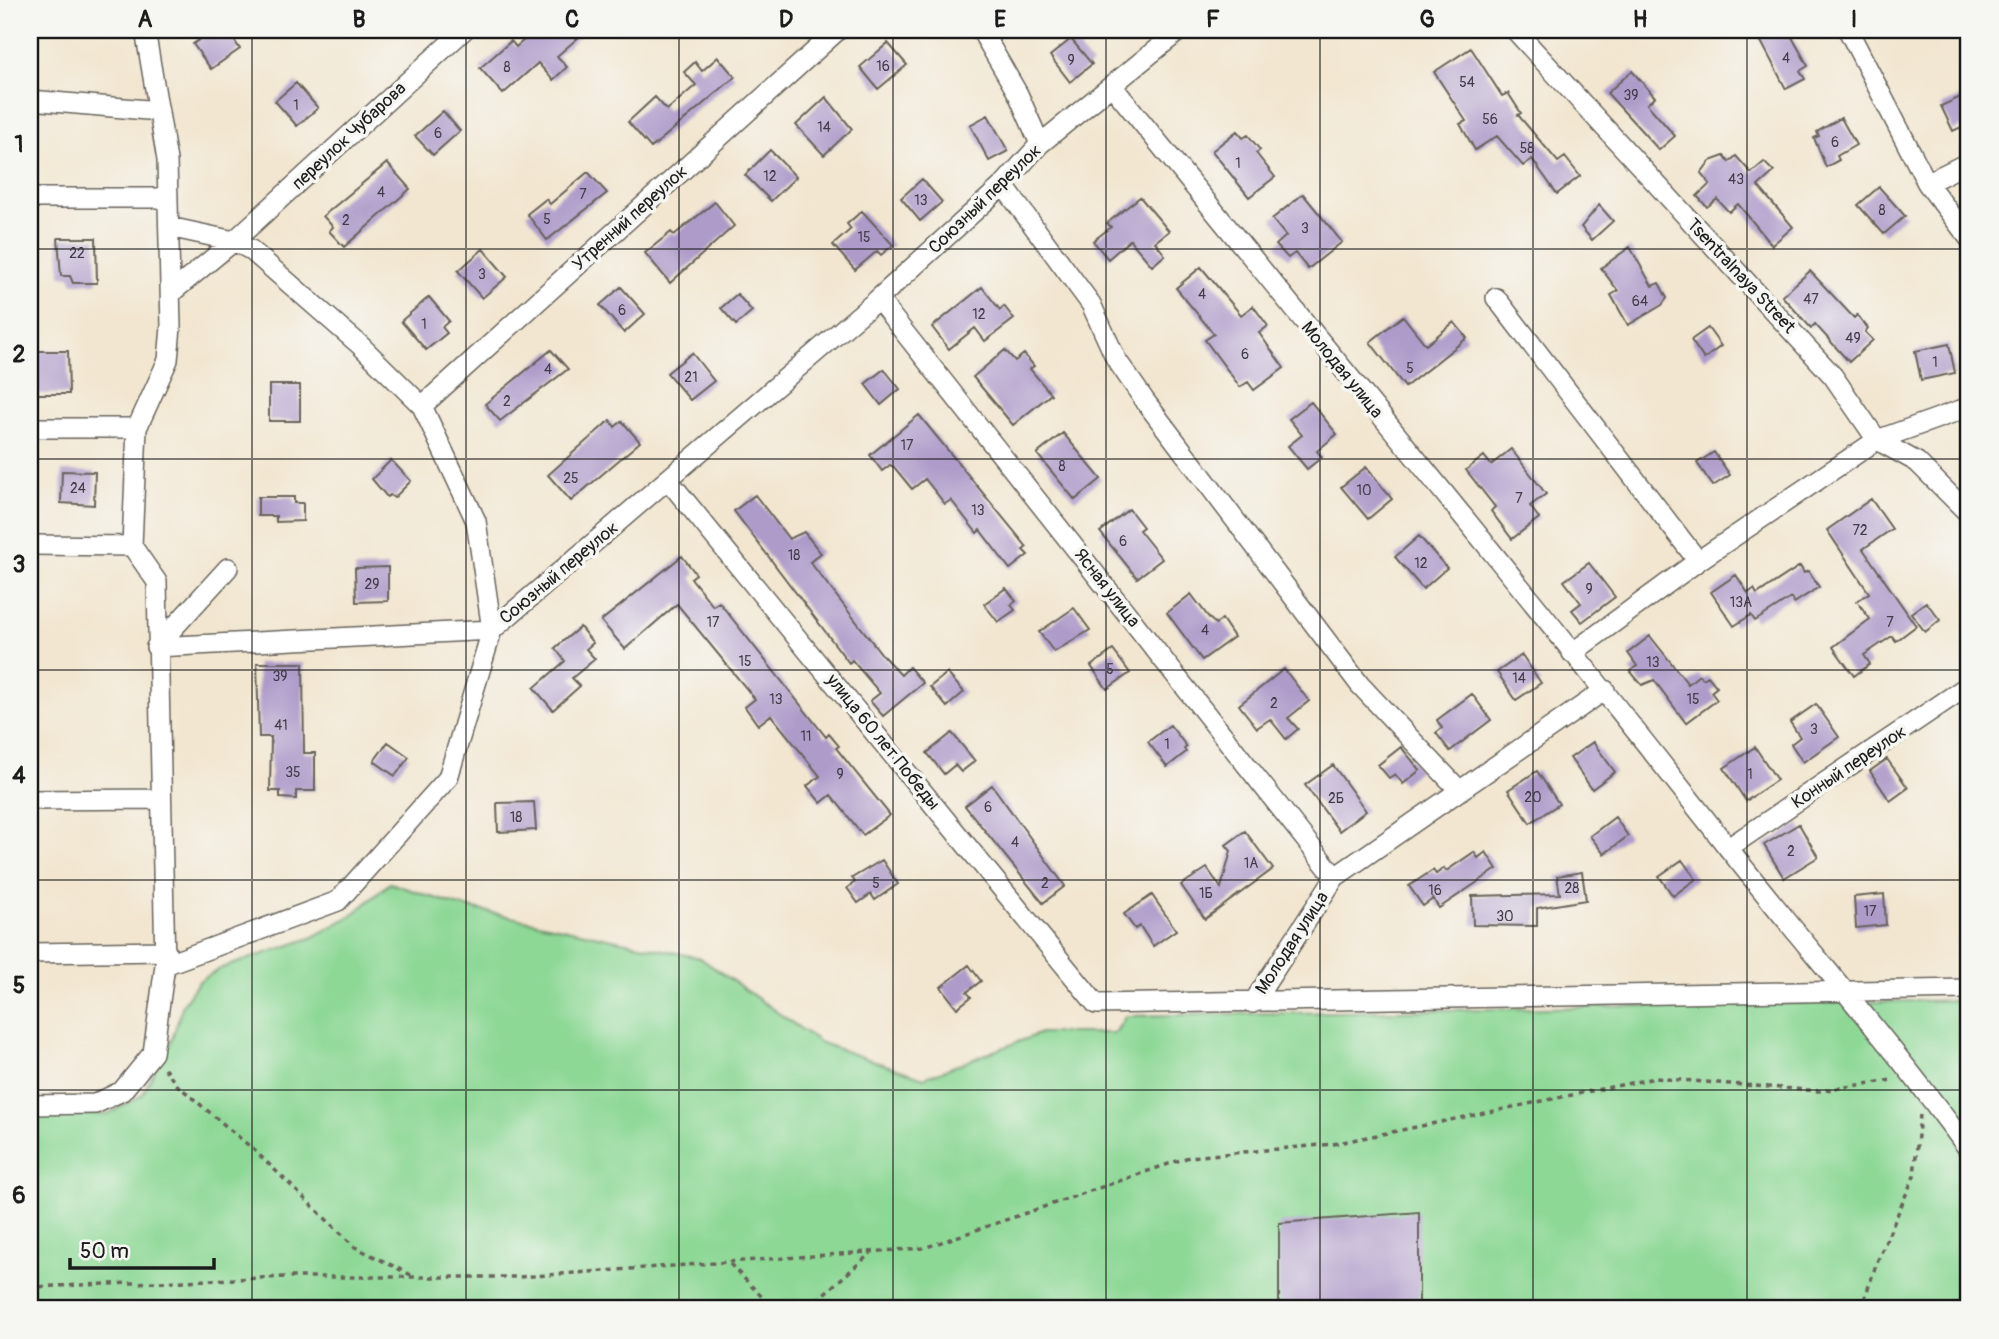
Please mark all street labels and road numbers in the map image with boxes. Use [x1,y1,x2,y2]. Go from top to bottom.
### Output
street label: переулок Чубарова [287,77,411,195]
street label: Союзный переулок [924,139,1046,259]
street label: Утренний переулок [568,160,692,276]
street label: Tsentralnaya Street [1682,214,1801,339]
street label: Молодая улица [1296,317,1388,423]
street label: Союзный переулок [495,517,623,629]
street label: Ясная улица [1069,544,1145,632]
street label: улица 60 лет Победы [820,668,945,815]
street label: Конный переулок [1787,720,1911,814]
street label: Молодая улица [1250,887,1334,999]

